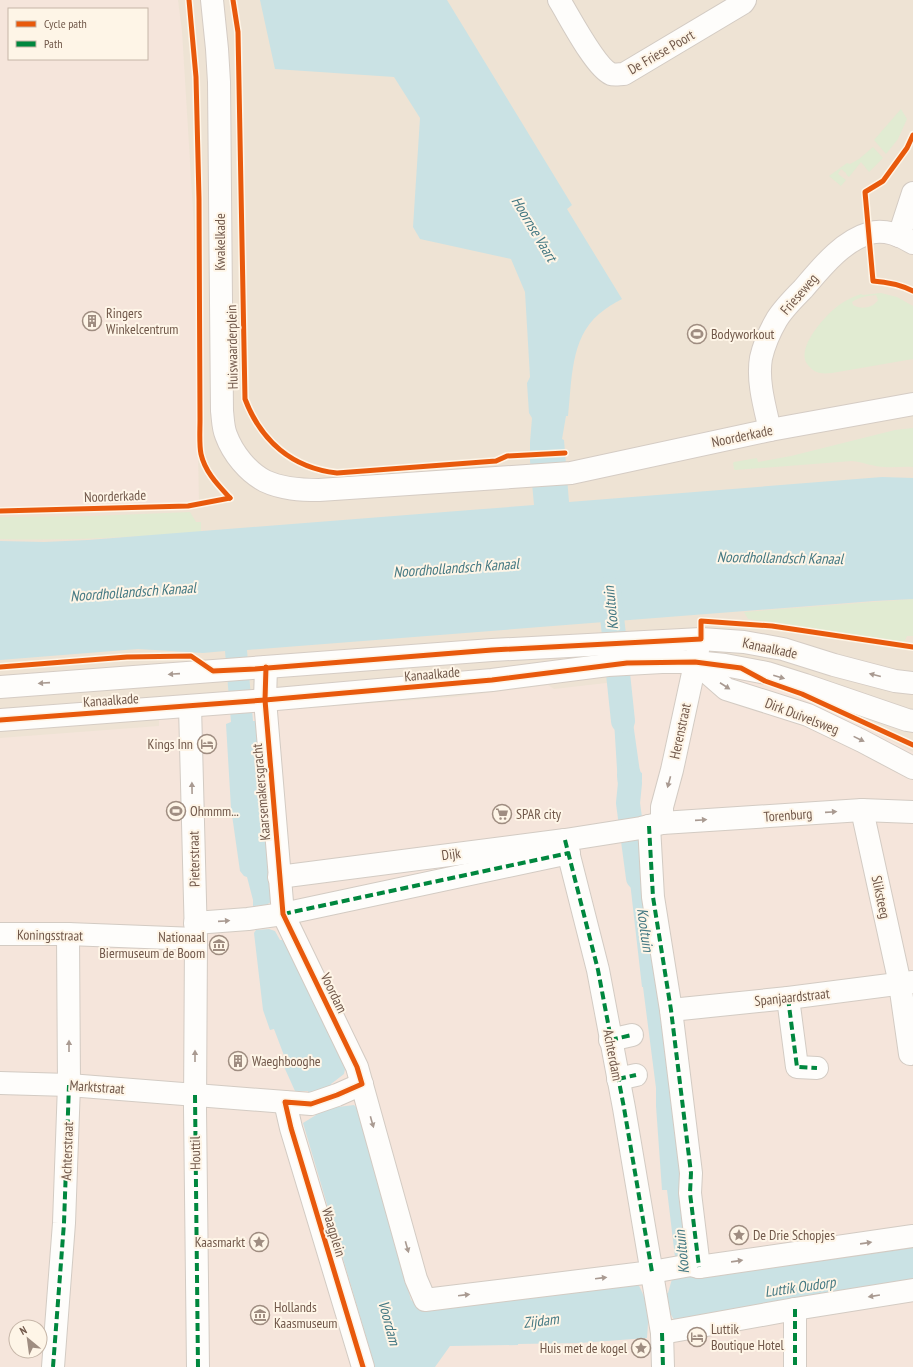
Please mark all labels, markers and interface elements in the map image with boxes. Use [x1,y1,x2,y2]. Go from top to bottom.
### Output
legend [8,8,148,60]
text: Cycle path [44,16,87,31]
street label: De Friese Poort [624,26,698,78]
text: Path [44,36,62,51]
water label: Hoornse Vaart [508,193,562,266]
street label: Kwakelkade [211,213,229,271]
street label: Frieseweg [776,270,822,318]
place label: Ringers Winkelcentrum [106,304,178,338]
street label: Huiswaarderplein [222,305,242,389]
building icon: Ringers Winkelcentrum [81,310,103,332]
sports icon: Bodyworkout [686,323,708,345]
place label: Bodyworkout [711,325,775,343]
street label: Noorderkade [710,421,774,451]
street label: Noorderkade [84,486,147,506]
water label: Noordhollandsch Kanaal [717,547,845,568]
water label: Noordhollandsch Kanaal [392,554,521,581]
water label: Noordhollandsch Kanaal [69,578,198,605]
water label: Kooltuin [599,584,622,631]
street label: Kanaalkade [741,633,799,663]
street label: Kanaalkade [403,663,461,685]
one-way arrow [168,670,180,677]
one-way arrow [869,672,881,678]
one-way arrow [773,674,785,680]
one-way arrow [38,680,50,687]
one-way arrow [719,683,731,690]
street label: Kanaalkade [83,689,140,711]
street label: Dirk Duivelsweg [762,694,842,738]
street label: Herenstraat [665,701,695,761]
hotel icon: Kings Inn [196,733,218,755]
place label: Kings Inn [148,735,193,753]
one-way arrow [853,736,864,742]
street label: Kaarsemakersgracht [248,743,274,841]
one-way arrow [666,776,672,788]
one-way arrow [189,781,195,794]
sports icon: Ohmmm... [165,800,187,822]
place label: Ohmmm... [190,802,239,820]
supermarket icon: SPAR city [491,803,513,825]
street label: Torenburg [763,804,813,826]
place label: SPAR city [516,805,562,823]
one-way arrow [825,809,838,815]
one-way arrow [695,817,707,824]
street label: Pieterstraat [185,831,203,887]
street label: Dijk [440,844,462,864]
street label: Sliksteeg [868,874,894,920]
water label: Kooltuin [633,907,658,954]
one-way arrow [218,918,231,924]
street label: Koningsstraat [17,925,83,945]
place label: Nationaal Biermuseum de Boom [99,928,206,962]
museum icon: Nationaal Biermuseum de Boom [208,934,230,956]
street label: Voordam [316,969,351,1016]
street label: Spanjaardstraat [754,984,831,1010]
street label: Achterdam [599,1028,627,1082]
one-way arrow [66,1039,72,1052]
one-way arrow [192,1049,198,1062]
building icon: Waeghbooghe [227,1050,249,1072]
place label: Waeghbooghe [252,1052,321,1070]
street label: Marktstraat [69,1076,125,1098]
one-way arrow [370,1116,376,1128]
street label: Achterstraat [57,1121,77,1181]
street label: Houttil [186,1135,204,1170]
street label: Waagplein [318,1205,350,1259]
place icon: De Drie Schopjes [728,1224,750,1246]
place label: De Drie Schopjes [753,1226,835,1244]
water label: Kooltuin [670,1228,693,1275]
place icon: Kaasmarkt [248,1231,270,1253]
place label: Kaasmarkt [195,1233,245,1251]
one-way arrow [860,1240,872,1246]
one-way arrow [404,1241,410,1253]
one-way arrow [731,1258,743,1264]
water label: Luttik Oudorp [763,1272,838,1301]
one-way arrow [595,1275,607,1281]
one-way arrow [458,1292,470,1298]
one-way arrow [868,1293,881,1299]
place label: Hollands Kaasmuseum [274,1298,337,1332]
water label: Voordam [374,1298,405,1349]
museum icon: Hollands Kaasmuseum [249,1304,271,1326]
water label: Zijdam [522,1309,561,1332]
north arrow [8,1319,48,1359]
place label: Luttik Boutique Hotel [711,1320,785,1354]
text: N [17,1323,29,1338]
hotel icon: Luttik Boutique Hotel [686,1326,708,1348]
place icon: Huis met de kogel [630,1337,652,1359]
place label: Huis met de kogel [540,1339,628,1357]

